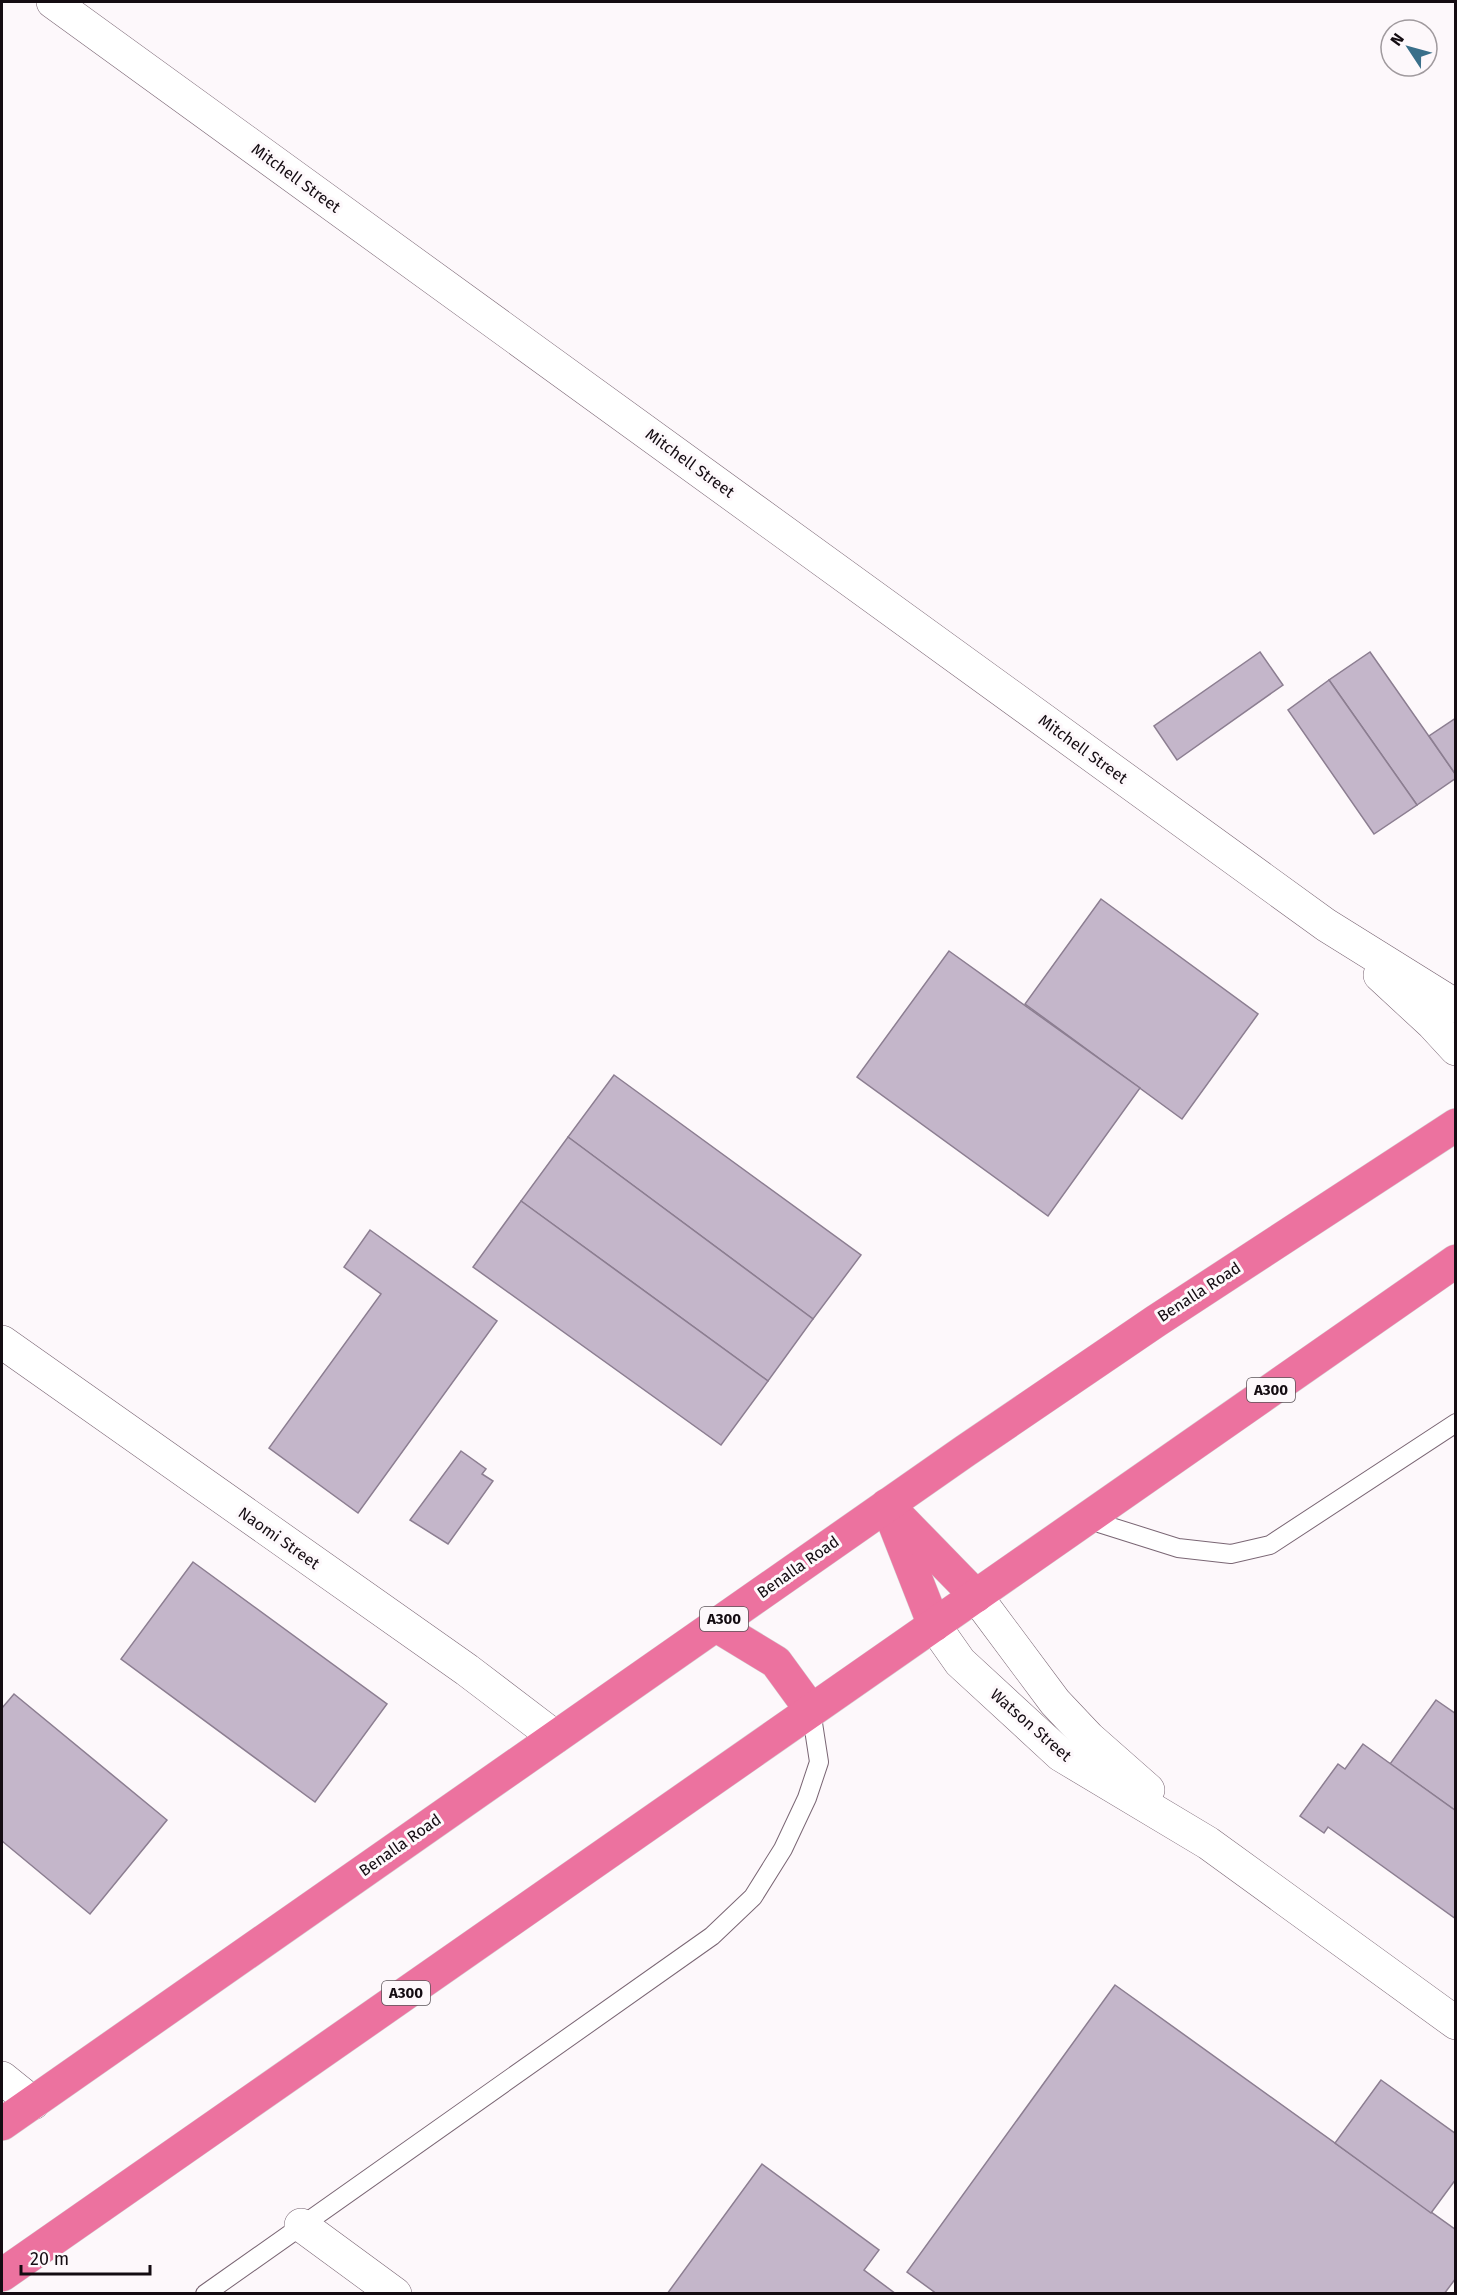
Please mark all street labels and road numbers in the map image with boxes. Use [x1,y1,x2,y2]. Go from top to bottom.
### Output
street label: Mitchell Street [248,139,344,217]
street label: Mitchell Street [642,424,738,502]
street label: Mitchell Street [1035,710,1131,788]
street label: Benalla Road [1154,1258,1244,1326]
road number: A300 [1247,1378,1295,1402]
street label: Naomi Street [235,1503,323,1573]
street label: Benalla Road [753,1532,843,1602]
road number: A300 [700,1607,748,1631]
street label: Watson Street [987,1685,1076,1765]
street label: Benalla Road [355,1810,445,1880]
road number: A300 [382,1981,430,2005]

